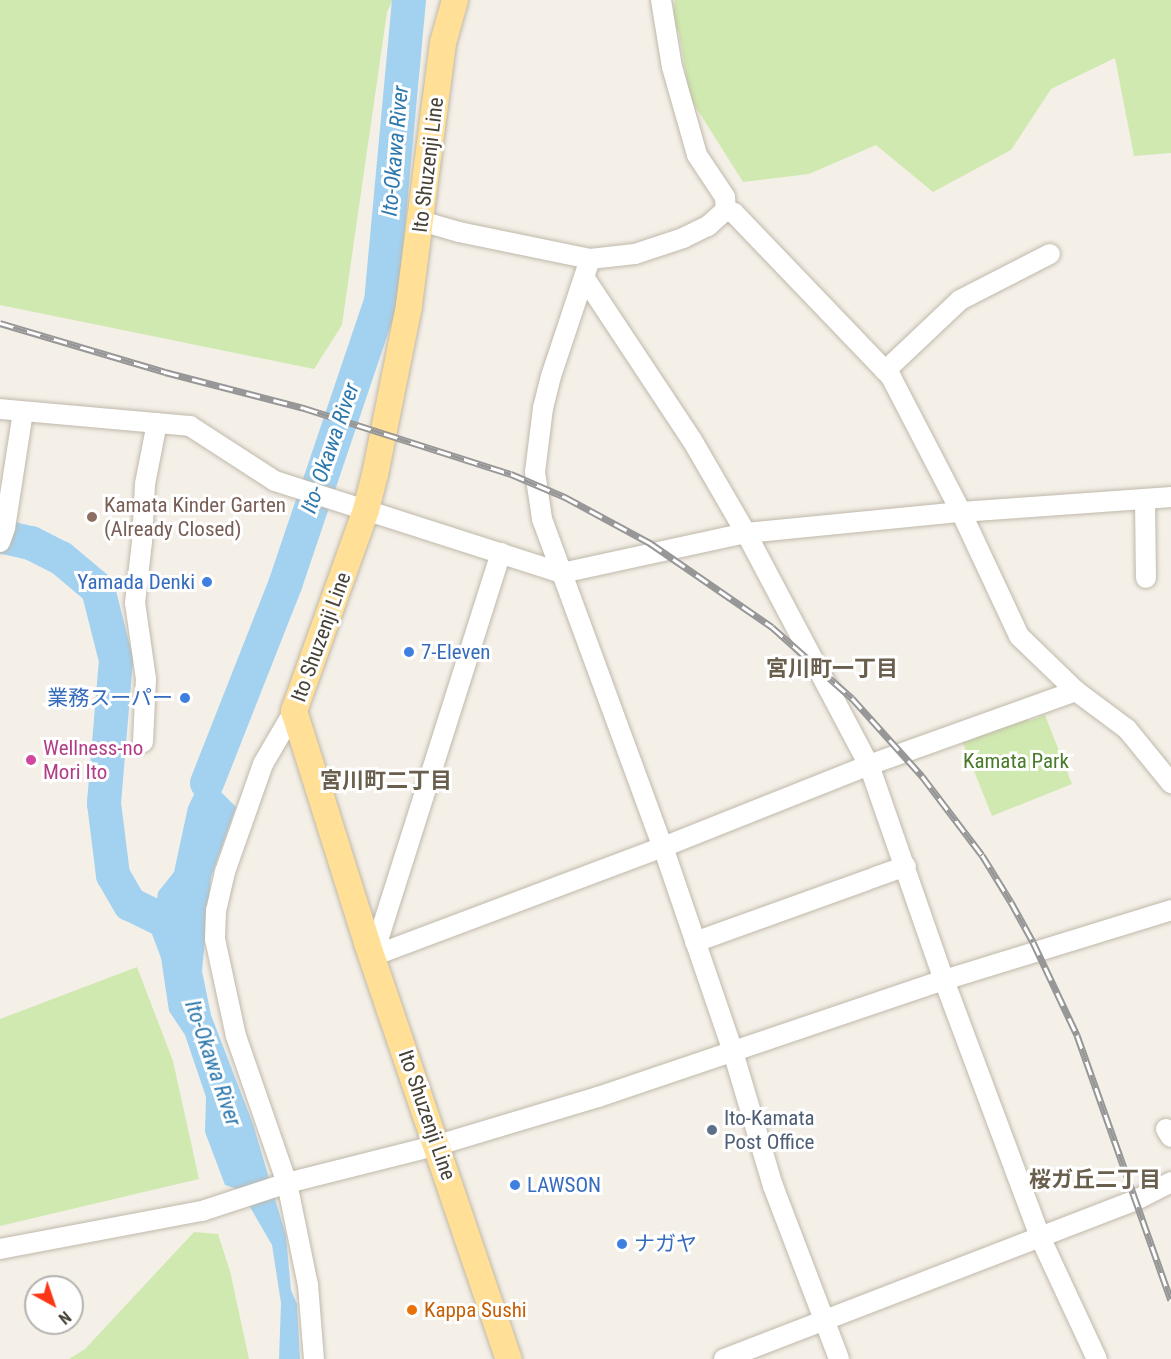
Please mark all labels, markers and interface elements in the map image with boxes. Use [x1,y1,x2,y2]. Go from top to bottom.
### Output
water label: Ito-Okawa River [376,85,414,217]
street label: Ito Shuzenji Line [407,96,449,234]
water label: Ito- Okawa River [295,379,365,517]
place label: Kamata Kinder Garten (Already Closed) [104,492,286,542]
marker: Kamata Kinder Garten (Already Closed) [85,510,99,524]
place label: Yamada Denki [77,569,195,595]
street label: Ito Shuzenji Line [286,569,356,705]
marker: Yamada Denki [200,575,214,589]
place label: 7-Eleven [421,639,490,665]
marker: 7-Eleven [402,645,416,659]
district label: 宮川町一丁目 [766,656,898,682]
place label: 業務スーパー [47,685,173,711]
marker: 業務スーパー [178,691,192,705]
place label: Wellness-no Mori Ito [43,735,143,785]
park label: Kamata Park [963,748,1069,774]
marker: Wellness-no Mori Ito [24,753,38,767]
district label: 宮川町二丁目 [320,768,452,794]
water label: Ito-Okawa River [179,997,247,1129]
street label: Ito Shuzenji Line [393,1047,461,1183]
place label: Ito-Kamata Post Office [724,1105,815,1155]
marker: Ito-Kamata Post Office [705,1123,719,1137]
district label: 桜ガ丘二丁目 [1029,1167,1161,1193]
place label: LAWSON [527,1172,601,1198]
marker: LAWSON [508,1178,522,1192]
place label: ナガヤ [634,1231,697,1257]
marker: ナガヤ [615,1237,629,1251]
north arrow [24,1275,84,1335]
place label: Kappa Sushi [424,1297,527,1323]
marker: Kappa Sushi [405,1303,419,1317]
text: N [55,1307,74,1328]

